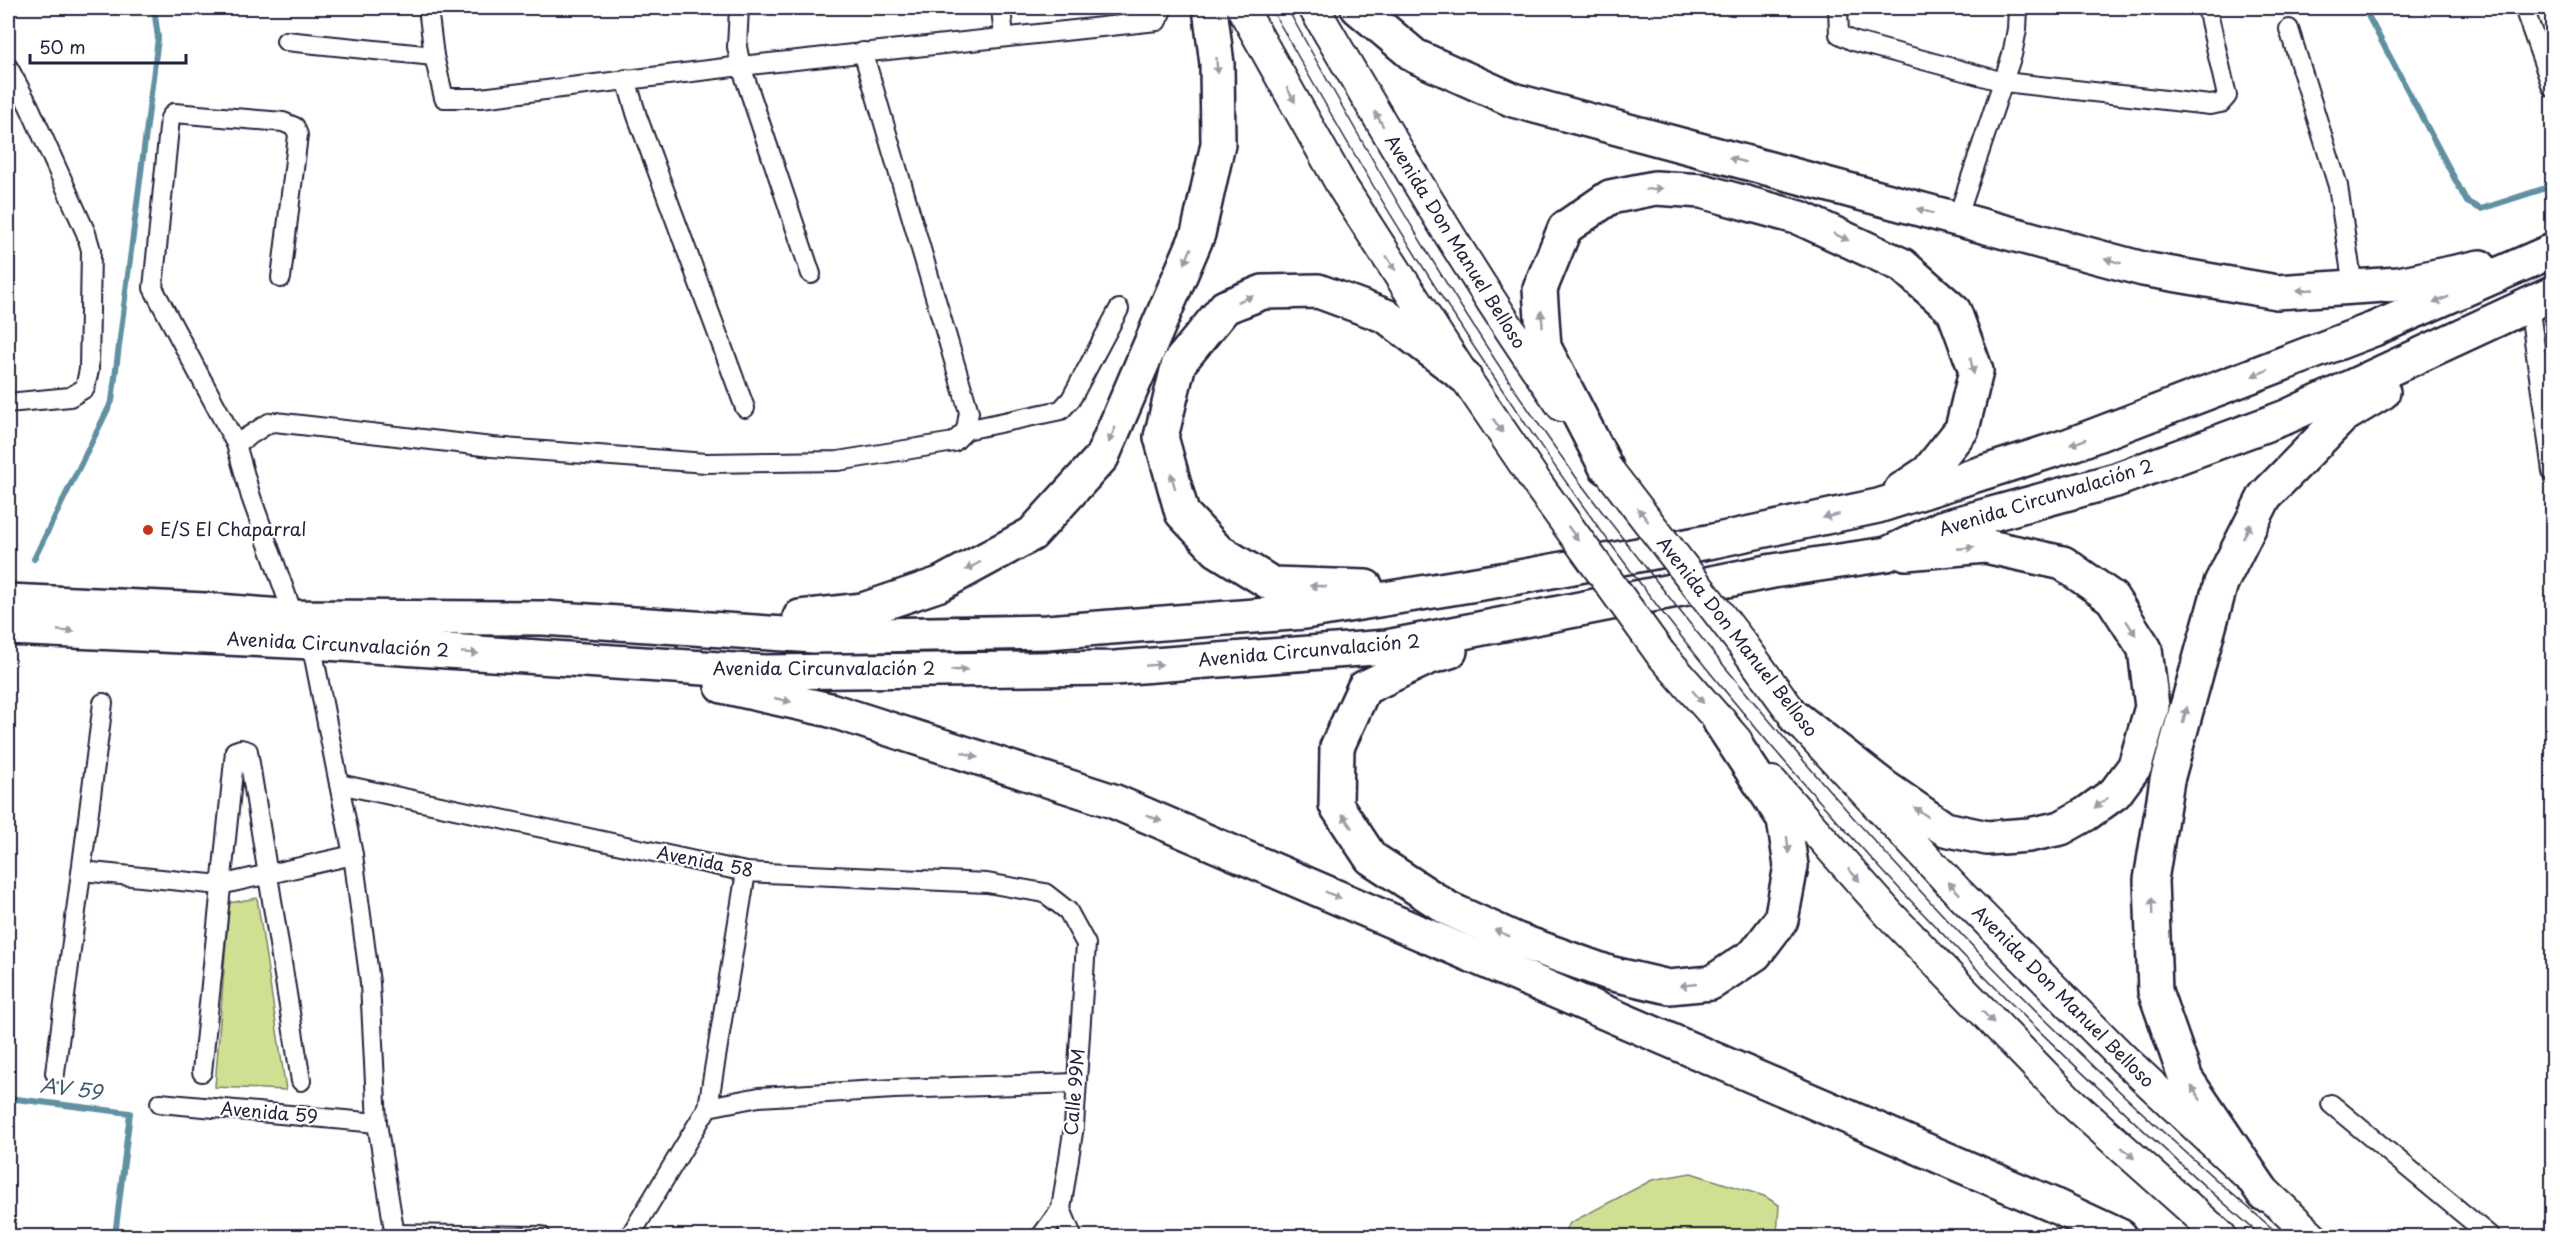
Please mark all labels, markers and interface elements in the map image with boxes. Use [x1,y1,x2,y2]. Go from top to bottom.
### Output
scale bar [30,27,186,65]
text: 50 m [39,33,86,60]
one-way arrow [1212,56,1222,75]
one-way arrow [1286,87,1296,104]
one-way arrow [1374,111,1384,128]
street label: Avenida Don Manuel Belloso [1379,129,1533,353]
one-way arrow [1727,155,1745,164]
one-way arrow [1644,184,1663,194]
one-way arrow [1916,205,1934,215]
one-way arrow [1832,232,1849,241]
one-way arrow [1183,248,1193,266]
one-way arrow [1385,254,1397,270]
one-way arrow [2104,256,2122,265]
one-way arrow [2296,285,2315,294]
one-way arrow [1236,294,1254,303]
one-way arrow [2432,295,2450,305]
one-way arrow [1537,309,1547,328]
one-way arrow [1968,357,1978,375]
one-way arrow [2251,368,2269,378]
one-way arrow [1492,417,1504,433]
one-way arrow [1107,427,1116,444]
one-way arrow [2069,437,2087,447]
street label: Avenida Circunvalación 2 [1935,451,2156,542]
one-way arrow [1168,472,1178,490]
one-way arrow [1638,508,1650,523]
one-way arrow [1822,511,1840,521]
place label: E/S El Chaparral [160,515,306,542]
one-way arrow [2242,522,2252,539]
marker: E/S El Chaparral [141,523,155,537]
one-way arrow [1567,525,1579,541]
street label: Avenida Don Manuel Belloso [1651,530,1825,742]
one-way arrow [1956,543,1975,553]
one-way arrow [964,561,981,571]
one-way arrow [1309,581,1328,590]
one-way arrow [2126,620,2137,636]
street label: Avenida Circunvalación 2 [226,624,450,663]
one-way arrow [56,626,75,635]
street label: Avenida Circunvalación 2 [1197,626,1421,673]
one-way arrow [461,648,480,658]
street label: Avenida Circunvalación 2 [713,654,935,681]
one-way arrow [1144,660,1163,670]
one-way arrow [949,665,968,675]
one-way arrow [1691,689,1704,704]
one-way arrow [774,695,792,705]
one-way arrow [2181,706,2190,724]
one-way arrow [961,751,979,760]
one-way arrow [2094,797,2110,809]
one-way arrow [1913,806,1929,818]
one-way arrow [1145,814,1163,823]
one-way arrow [1341,814,1353,830]
one-way arrow [1784,835,1793,854]
street label: Avenida 58 [655,838,756,883]
one-way arrow [1847,867,1860,882]
one-way arrow [1948,881,1961,896]
one-way arrow [1325,890,1343,900]
one-way arrow [2148,897,2157,916]
street label: Avenida Don Manuel Belloso [1967,899,2161,1093]
one-way arrow [1492,928,1510,938]
one-way arrow [1678,980,1697,990]
one-way arrow [1981,1009,1995,1023]
street label: Calle 99M [1056,1047,1091,1136]
water label: AV 59 [39,1069,106,1107]
one-way arrow [2191,1085,2202,1101]
street label: Avenida 59 [219,1094,319,1129]
one-way arrow [2120,1146,2135,1159]

